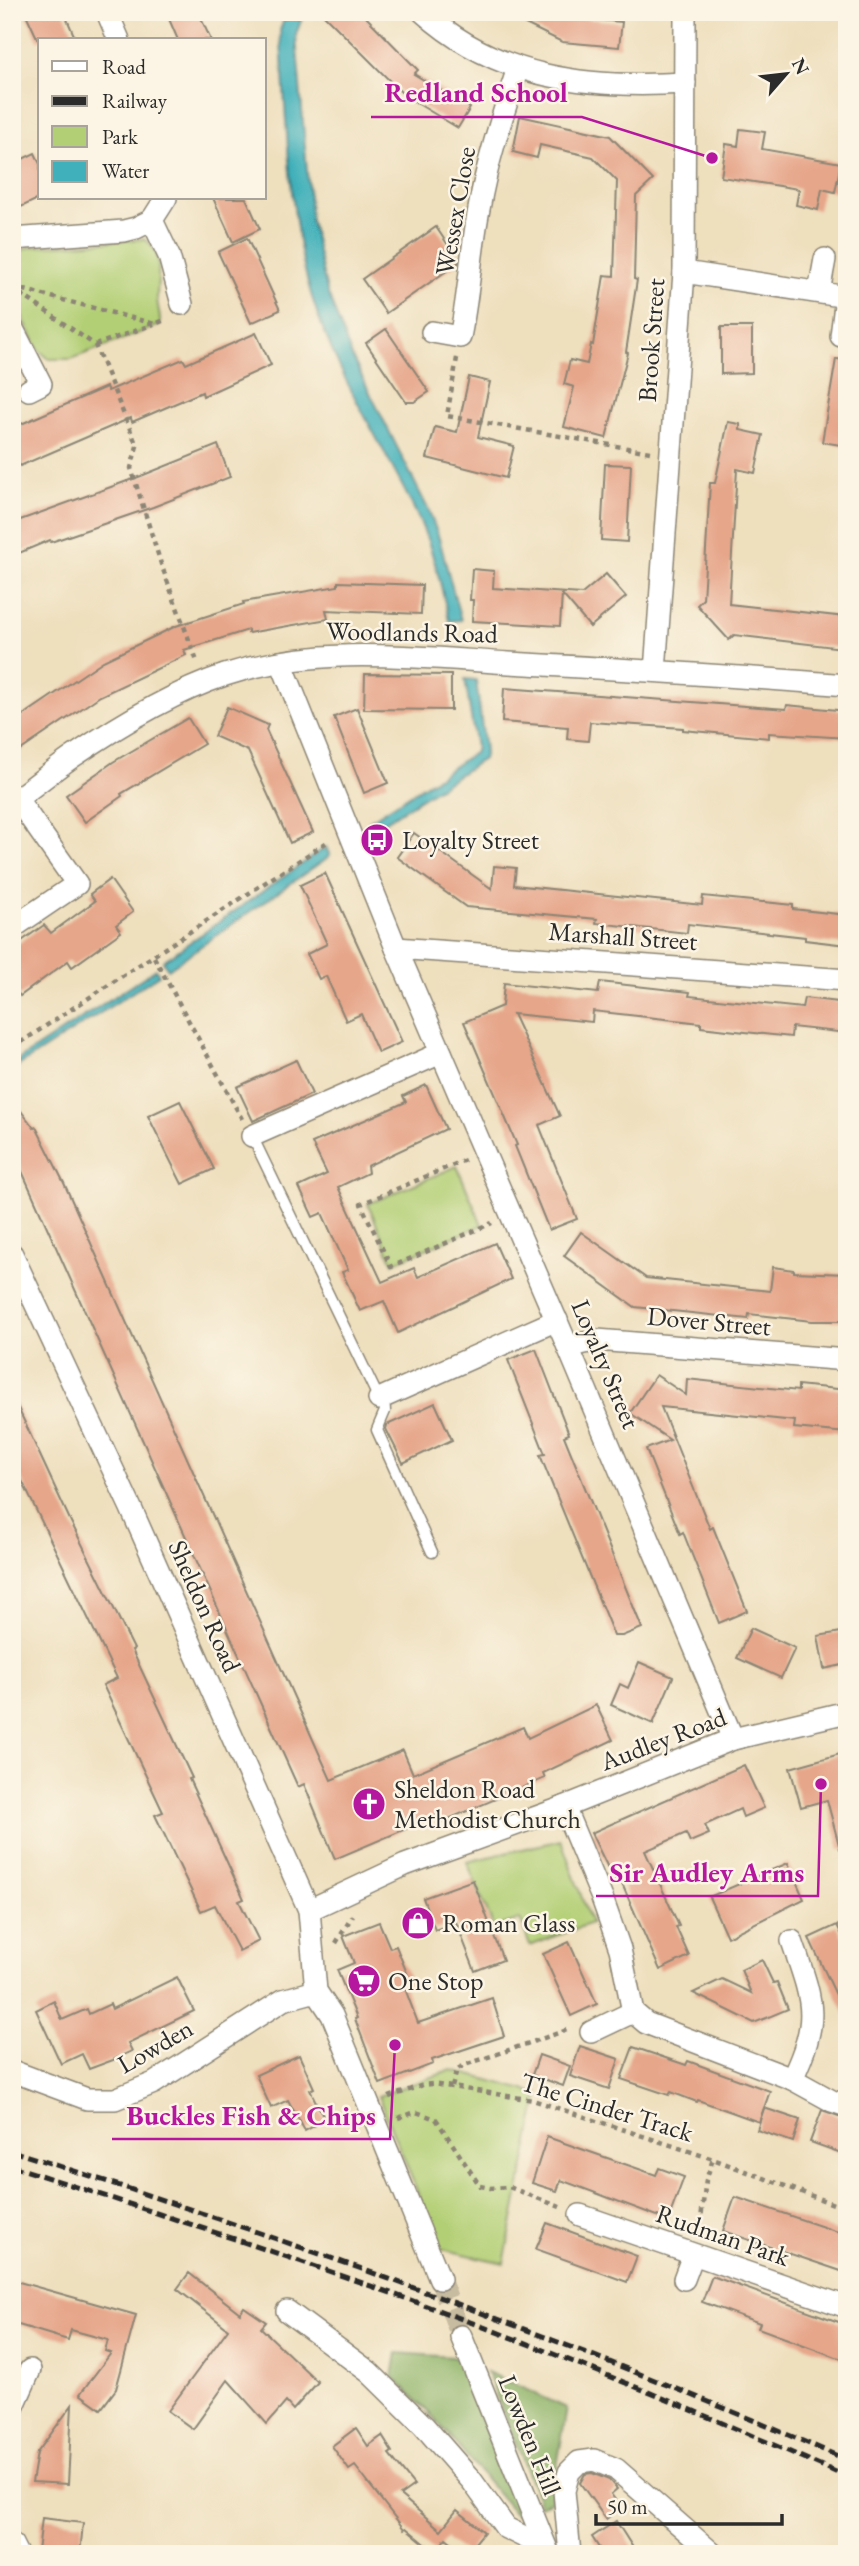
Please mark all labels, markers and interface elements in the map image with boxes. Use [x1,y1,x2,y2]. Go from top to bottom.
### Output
legend [38,38,266,200]
north arrow [750,38,820,108]
text: Road [102,53,146,80]
text: N [786,54,816,79]
callout: Redland School [371,68,582,117]
text: Redland School [384,74,568,110]
text: Railway [102,87,168,114]
text: Park [102,123,139,150]
street label: Wessex Close [427,144,483,278]
text: Water [102,157,149,184]
street label: Brook Street [630,277,672,403]
street label: Woodlands Road [326,614,499,651]
bus stop icon: Loyalty Street [358,821,396,859]
place label: Loyalty Street [402,823,539,857]
street label: Marshall Street [548,914,698,958]
street label: Loyalty Street [564,1294,648,1434]
street label: Dover Street [646,1299,772,1343]
street label: Sheldon Road [161,1535,250,1678]
street label: Audley Road [594,1699,732,1779]
place label: Sheldon Road Methodist Church [394,1772,581,1836]
church icon: Sheldon Road Methodist Church [350,1785,388,1823]
callout: Sir Audley Arms [596,1847,818,1896]
text: Sir Audley Arms [610,1854,804,1890]
shop icon: Roman Glass [399,1904,437,1942]
place label: Roman Glass [442,1906,575,1940]
supermarket icon: One Stop [345,1962,383,2000]
place label: One Stop [388,1964,484,1998]
street label: Lowden [111,2011,199,2081]
street label: The Cinder Track [517,2065,698,2150]
callout: Buckles Fish & Chips [112,2090,390,2139]
text: Buckles Fish & Chips [126,2097,376,2133]
street label: Rudman Park [652,2196,795,2274]
street label: Lowden Hill [490,2370,570,2500]
scale bar [596,2482,782,2526]
text: 50 m [607,2493,648,2520]

